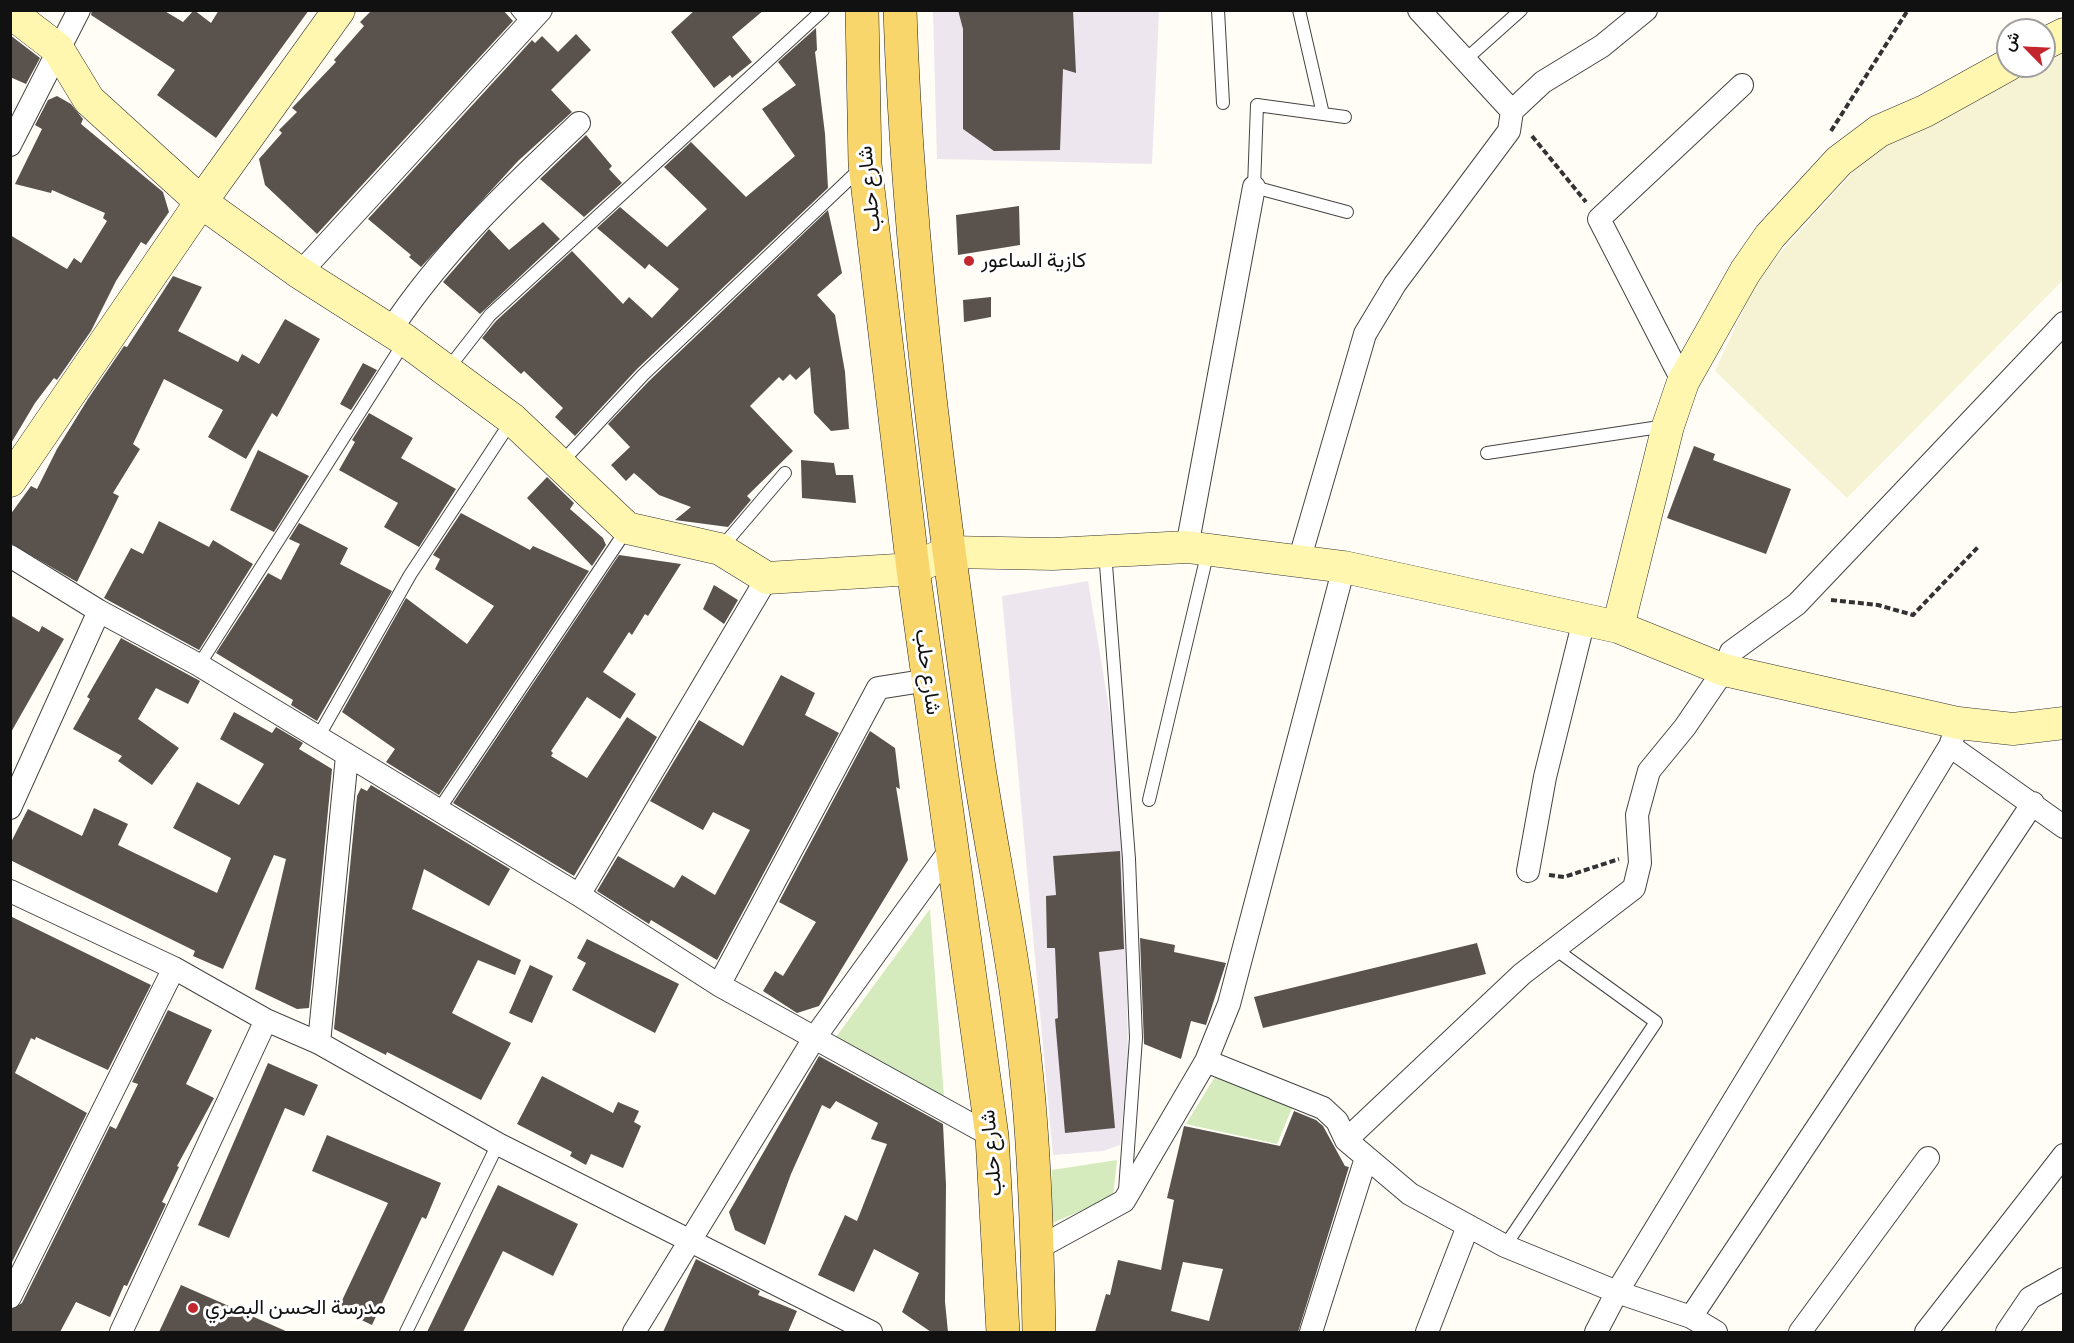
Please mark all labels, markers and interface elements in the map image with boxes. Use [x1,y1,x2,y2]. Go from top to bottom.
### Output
north arrow [1996,18,2056,78]
text: ش [1998,29,2024,54]
street label: شارع حلب [853,145,887,233]
place label: كازية الساعور [981,248,1086,274]
marker: كازية الساعور [962,254,976,268]
street label: شارع حلب [908,627,946,717]
street label: شارع حلب [976,1109,1008,1197]
place label: مدرسة الحسن البصري [205,1295,386,1321]
marker: مدرسة الحسن البصري [186,1301,200,1315]

